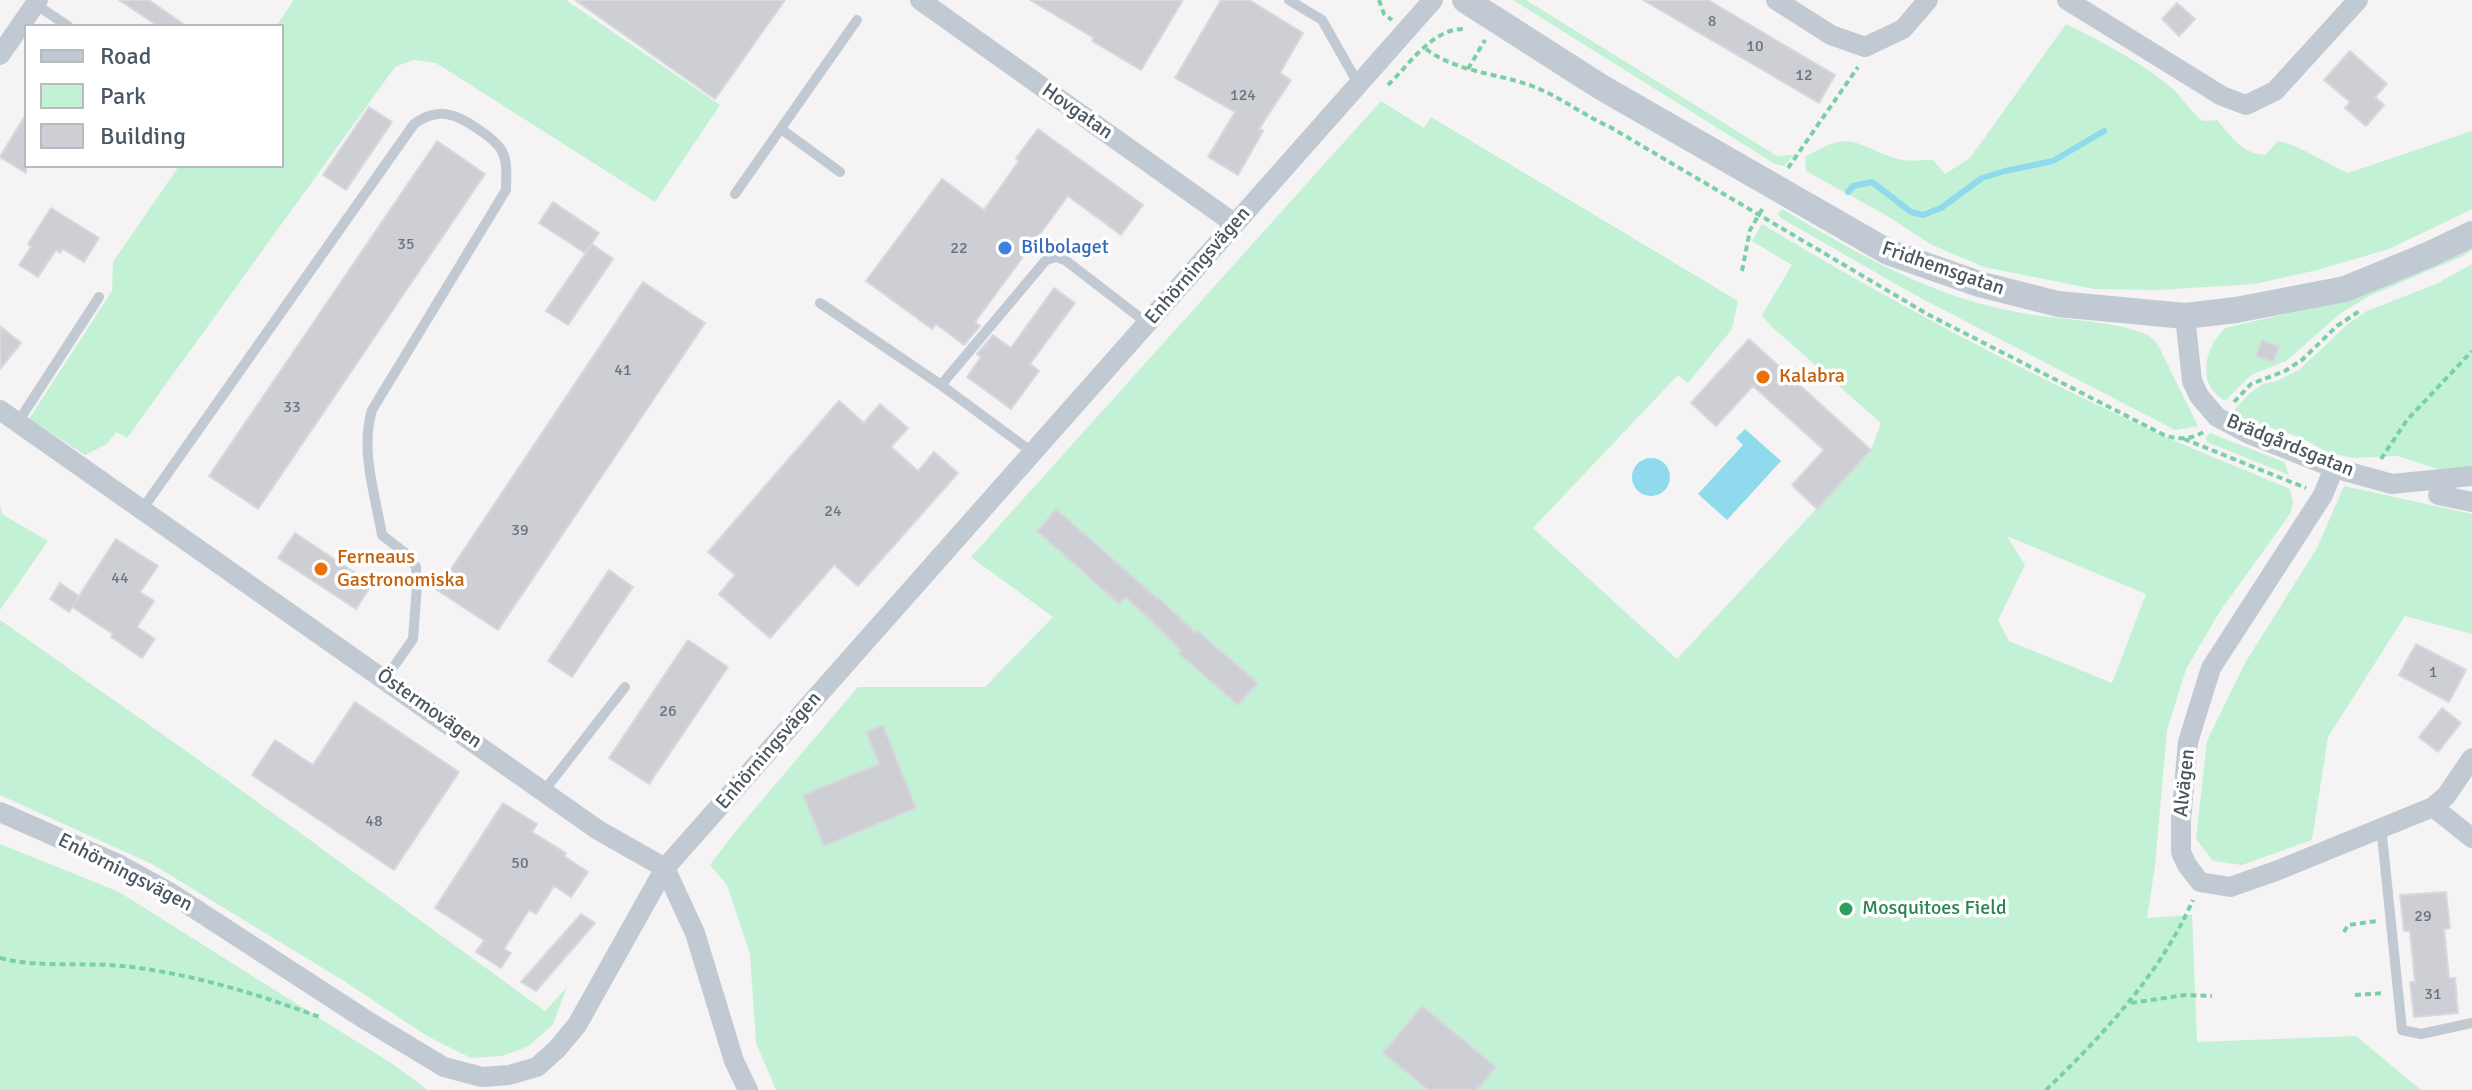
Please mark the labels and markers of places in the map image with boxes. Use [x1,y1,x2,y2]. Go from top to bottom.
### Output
place label: Bilbolaget [1021,236,1109,260]
marker: Bilbolaget [996,239,1014,257]
place label: Kalabra [1779,365,1845,389]
marker: Kalabra [1754,368,1772,386]
place label: Ferneaus Gastronomiska [337,546,465,593]
marker: Ferneaus Gastronomiska [312,560,330,578]
place label: Mosquitoes Field [1862,897,2007,921]
marker: Mosquitoes Field [1837,900,1855,918]

